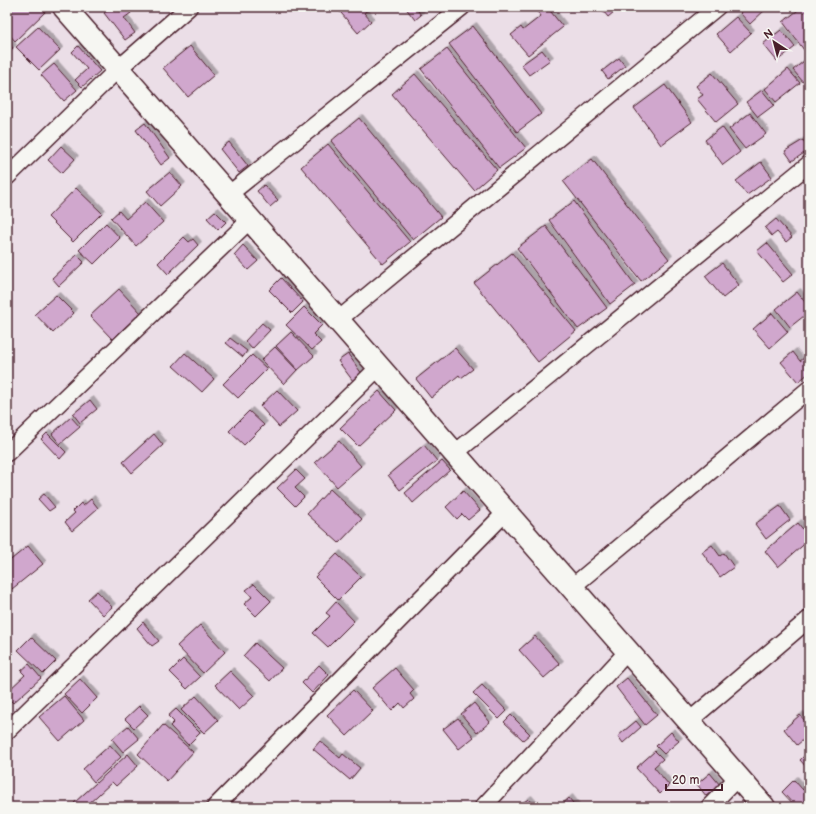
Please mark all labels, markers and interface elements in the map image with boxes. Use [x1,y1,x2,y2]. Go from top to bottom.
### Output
north arrow [754,22,794,62]
text: N [761,27,776,42]
scale bar [666,766,722,792]
text: 20 m [672,773,699,788]

